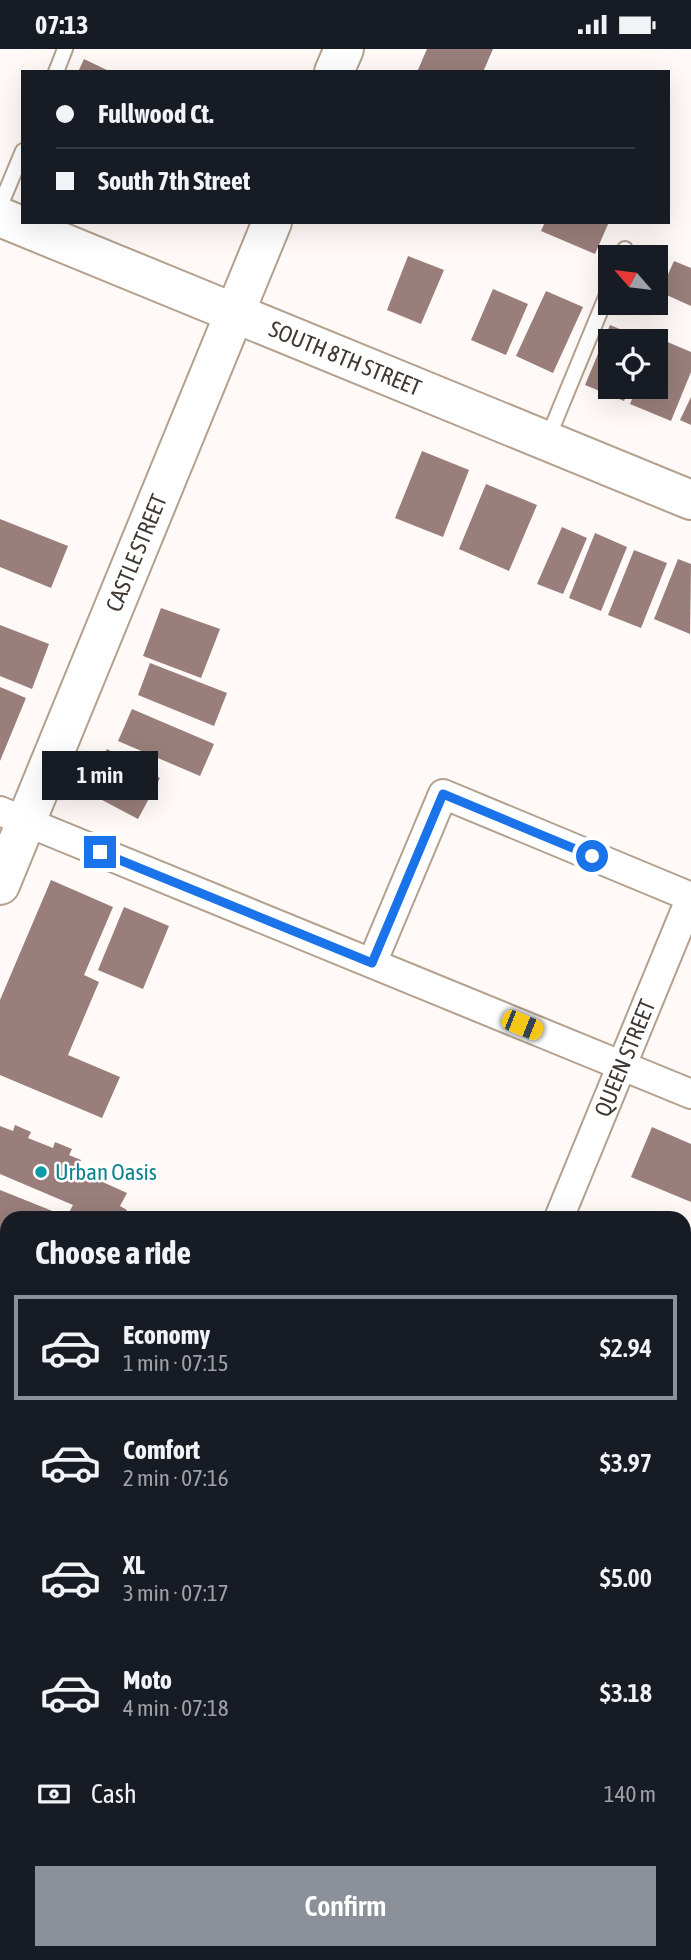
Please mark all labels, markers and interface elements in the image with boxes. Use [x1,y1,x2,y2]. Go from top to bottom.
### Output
text: 07:13 [35,10,89,40]
text: Fullwood Ct. [98,99,214,129]
text: South 7th Street [98,166,250,196]
north arrow [598,245,668,315]
map controls [598,245,668,399]
street label: SOUTH 8TH STREET [265,316,425,401]
button: locate [598,329,668,399]
street label: CASTLE STREET [101,490,172,615]
callout: 1 min [42,751,158,799]
text: 1 min [77,762,123,788]
route end [84,836,116,868]
route start [576,840,608,872]
street label: QUEEN STREET [589,996,660,1120]
car [499,1007,546,1043]
place label: Urban Oasis [55,1159,157,1185]
marker: Urban Oasis [33,1164,49,1180]
text: Choose a ride [35,1234,191,1271]
icon: car [39,1316,102,1379]
text: Economy [123,1320,210,1350]
text: $2.94 [600,1333,652,1363]
text: 1 min · 07:15 [123,1350,229,1376]
icon: car [39,1431,102,1494]
text: Comfort [123,1435,200,1465]
text: $3.97 [600,1448,652,1478]
text: 2 min · 07:16 [123,1465,229,1491]
icon: car [39,1546,102,1609]
text: XL [123,1550,145,1580]
text: $5.00 [600,1563,652,1593]
text: 3 min · 07:17 [123,1580,229,1606]
icon: car [39,1661,102,1724]
text: Moto [123,1665,172,1695]
text: $3.18 [600,1678,652,1708]
text: 4 min · 07:18 [123,1695,229,1721]
icon: cash [35,1775,73,1813]
text: Cash [91,1779,137,1809]
text: 140 m [604,1781,656,1807]
button: Confirm [35,1866,656,1946]

